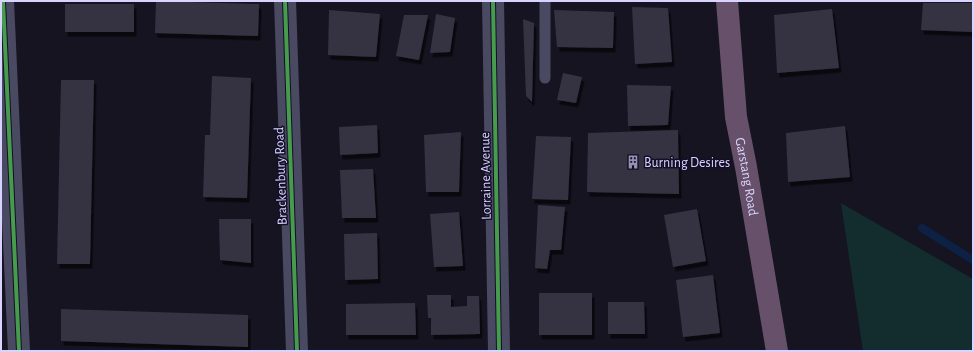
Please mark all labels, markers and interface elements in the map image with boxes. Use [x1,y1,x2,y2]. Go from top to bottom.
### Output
street label: Brackenbury Road [272,127,290,225]
street label: Lorraine Avenue [478,132,494,220]
street label: Garstang Road [732,136,760,217]
building icon: Burning Desires [625,154,641,170]
place label: Burning Desires [644,156,730,170]

